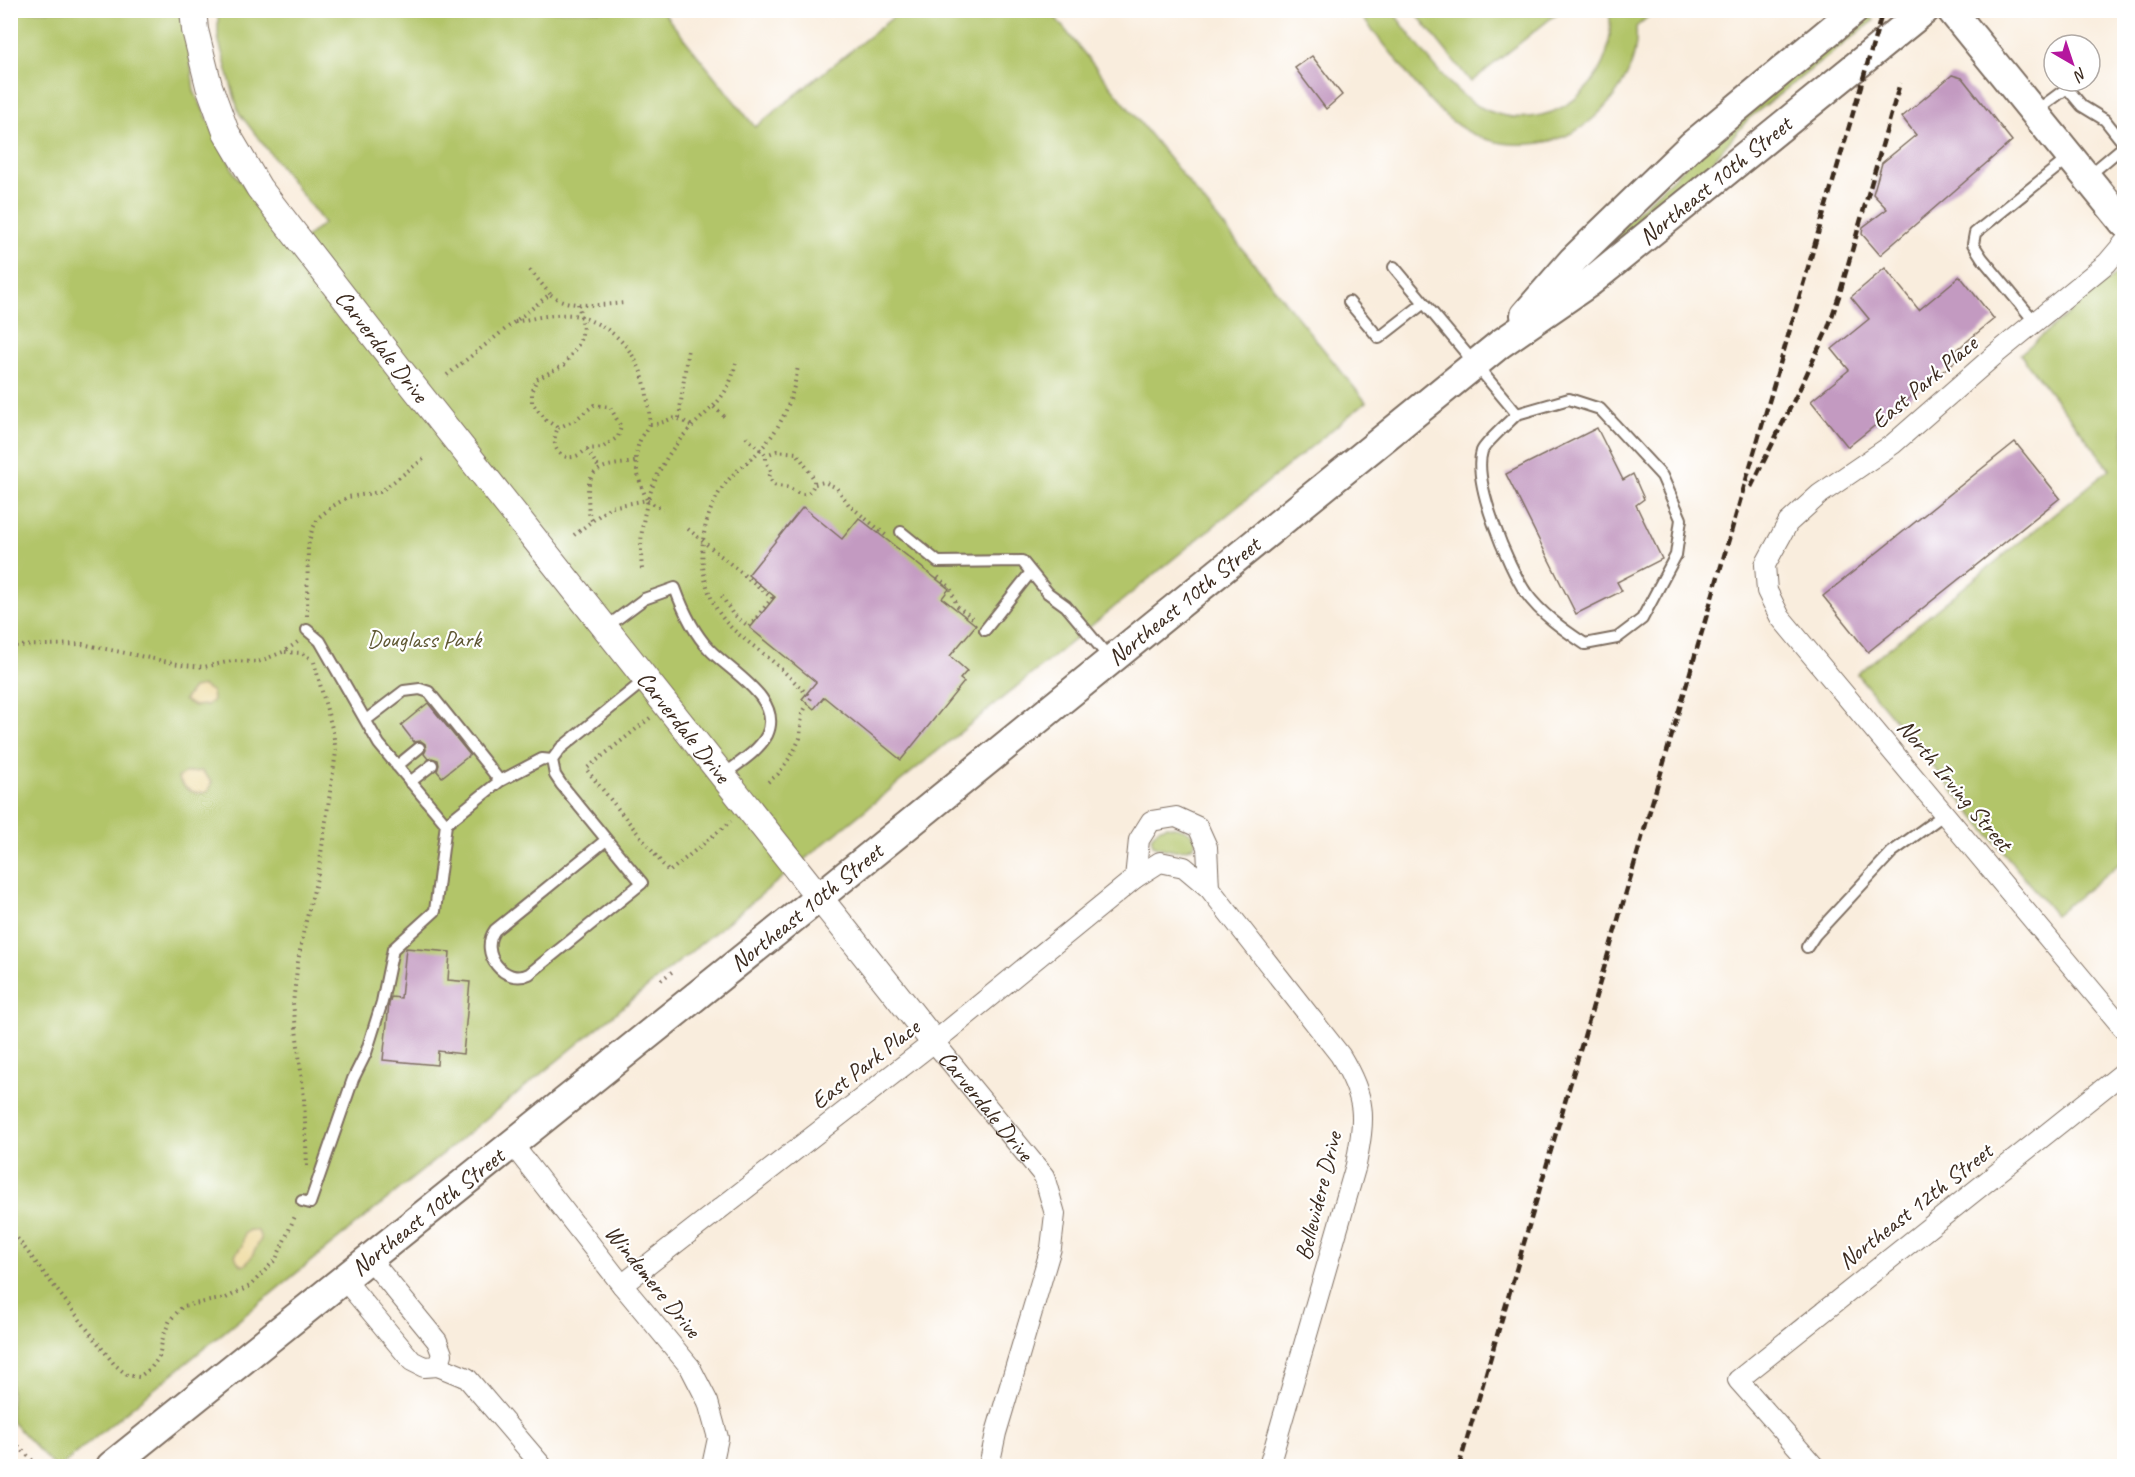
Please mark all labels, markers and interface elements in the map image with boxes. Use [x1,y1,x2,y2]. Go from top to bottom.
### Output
north arrow [2042,33,2102,93]
text: N [2068,63,2091,87]
street label: Northeast 10th Street [1633,108,1799,251]
street label: Carverdale Drive [329,284,437,410]
street label: East Park Place [1865,327,1985,435]
street label: Northeast 10th Street [1101,529,1268,672]
park label: Douglass Park [367,624,483,654]
street label: Carverdale Drive [630,665,739,791]
street label: North Irving Street [1891,713,2020,859]
street label: Northeast 10th Street [724,835,891,978]
street label: East Park Place [805,1011,927,1116]
street label: Carverdale Drive [932,1044,1042,1169]
street label: Bellevidere Drive [1288,1127,1349,1263]
street label: Northeast 12th Street [1832,1135,2000,1276]
street label: Northeast 10th Street [345,1140,512,1282]
street label: Windemere Drive [598,1218,709,1345]

